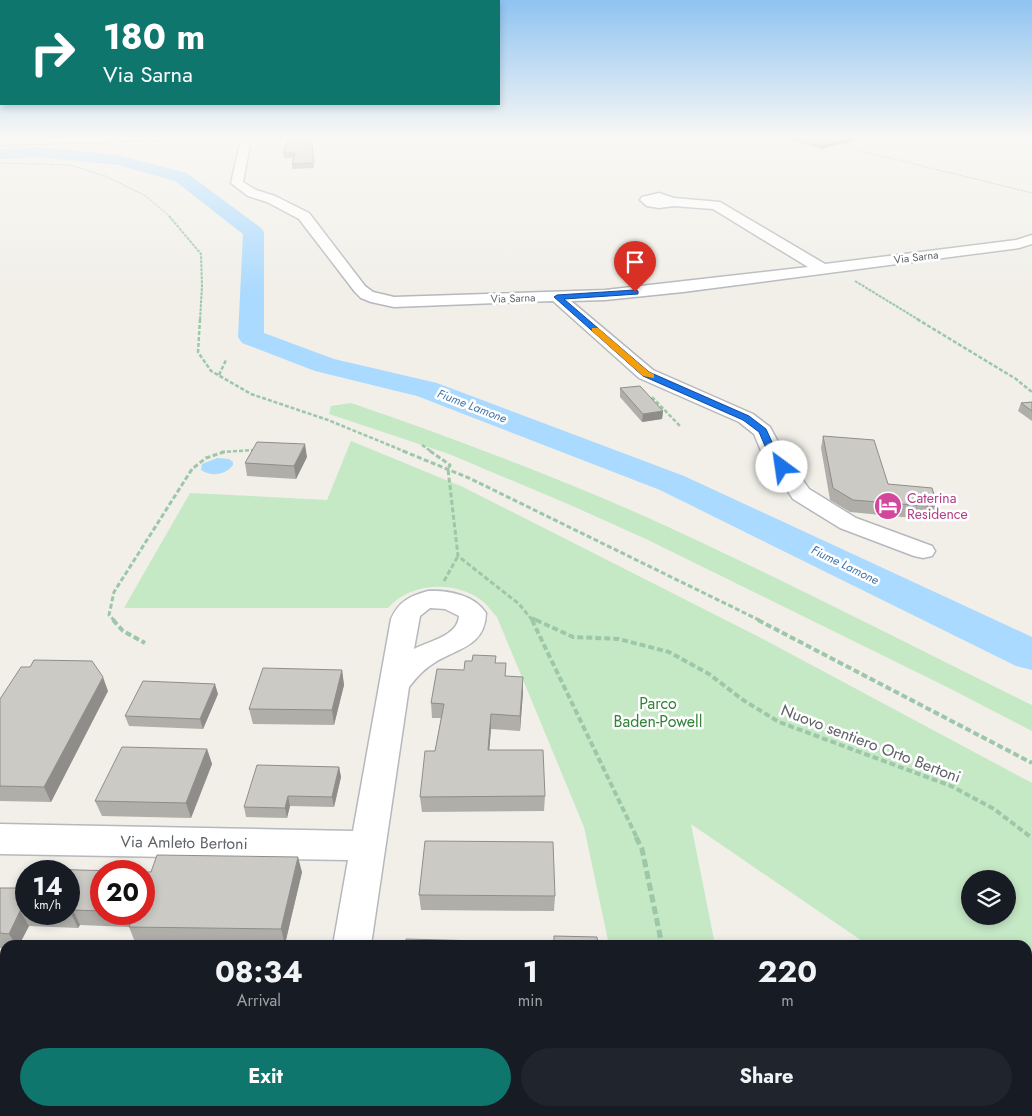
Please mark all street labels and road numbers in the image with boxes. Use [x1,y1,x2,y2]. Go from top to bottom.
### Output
street label: Via Sarna [893,246,939,268]
street label: Via Sarna [490,289,536,307]
street label: Nuovo sentiero Orto Bertoni [778,698,964,788]
street label: Via Amleto Bertoni [120,830,248,855]

